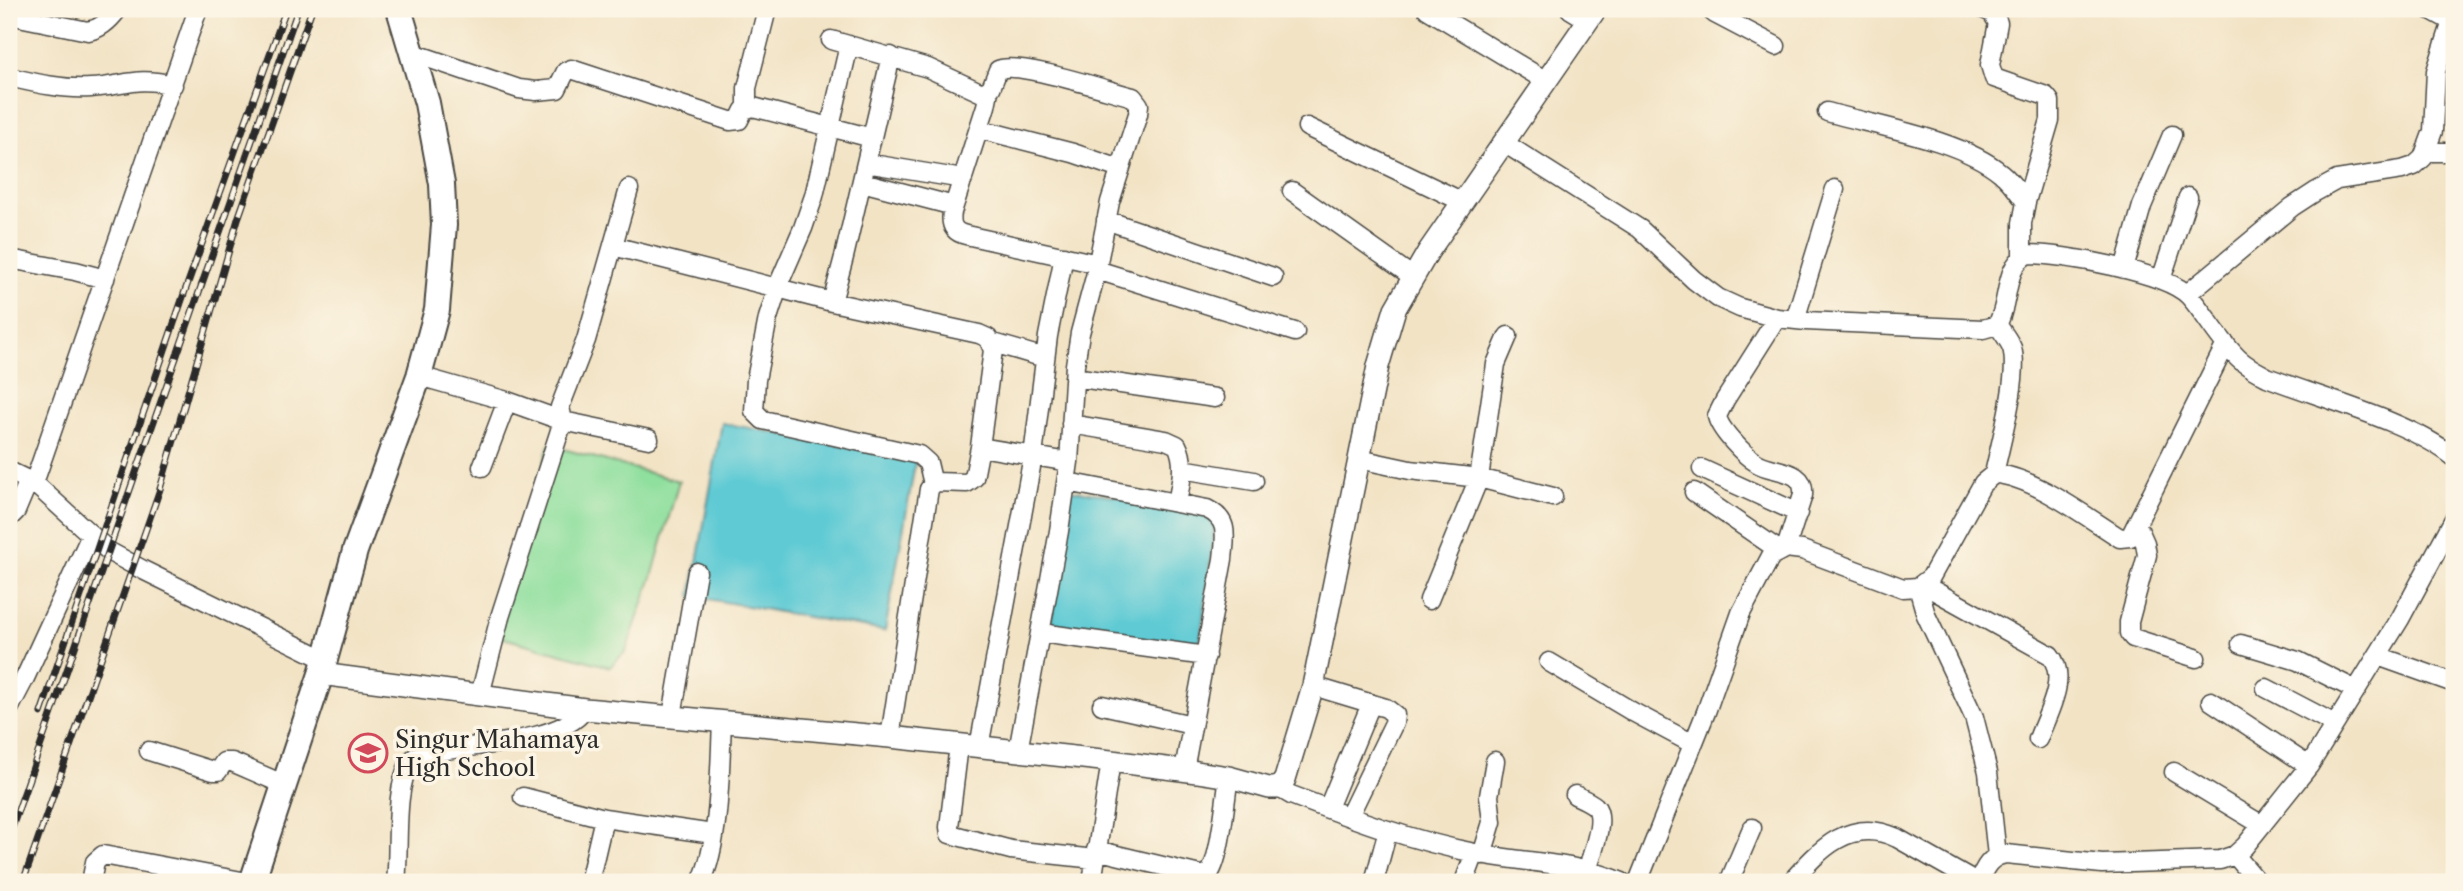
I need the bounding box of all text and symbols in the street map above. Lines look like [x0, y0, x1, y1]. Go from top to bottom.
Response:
place label: Singur Mahamaya High School [395, 725, 600, 782]
school or university icon: Singur Mahamaya High School [347, 732, 389, 774]

